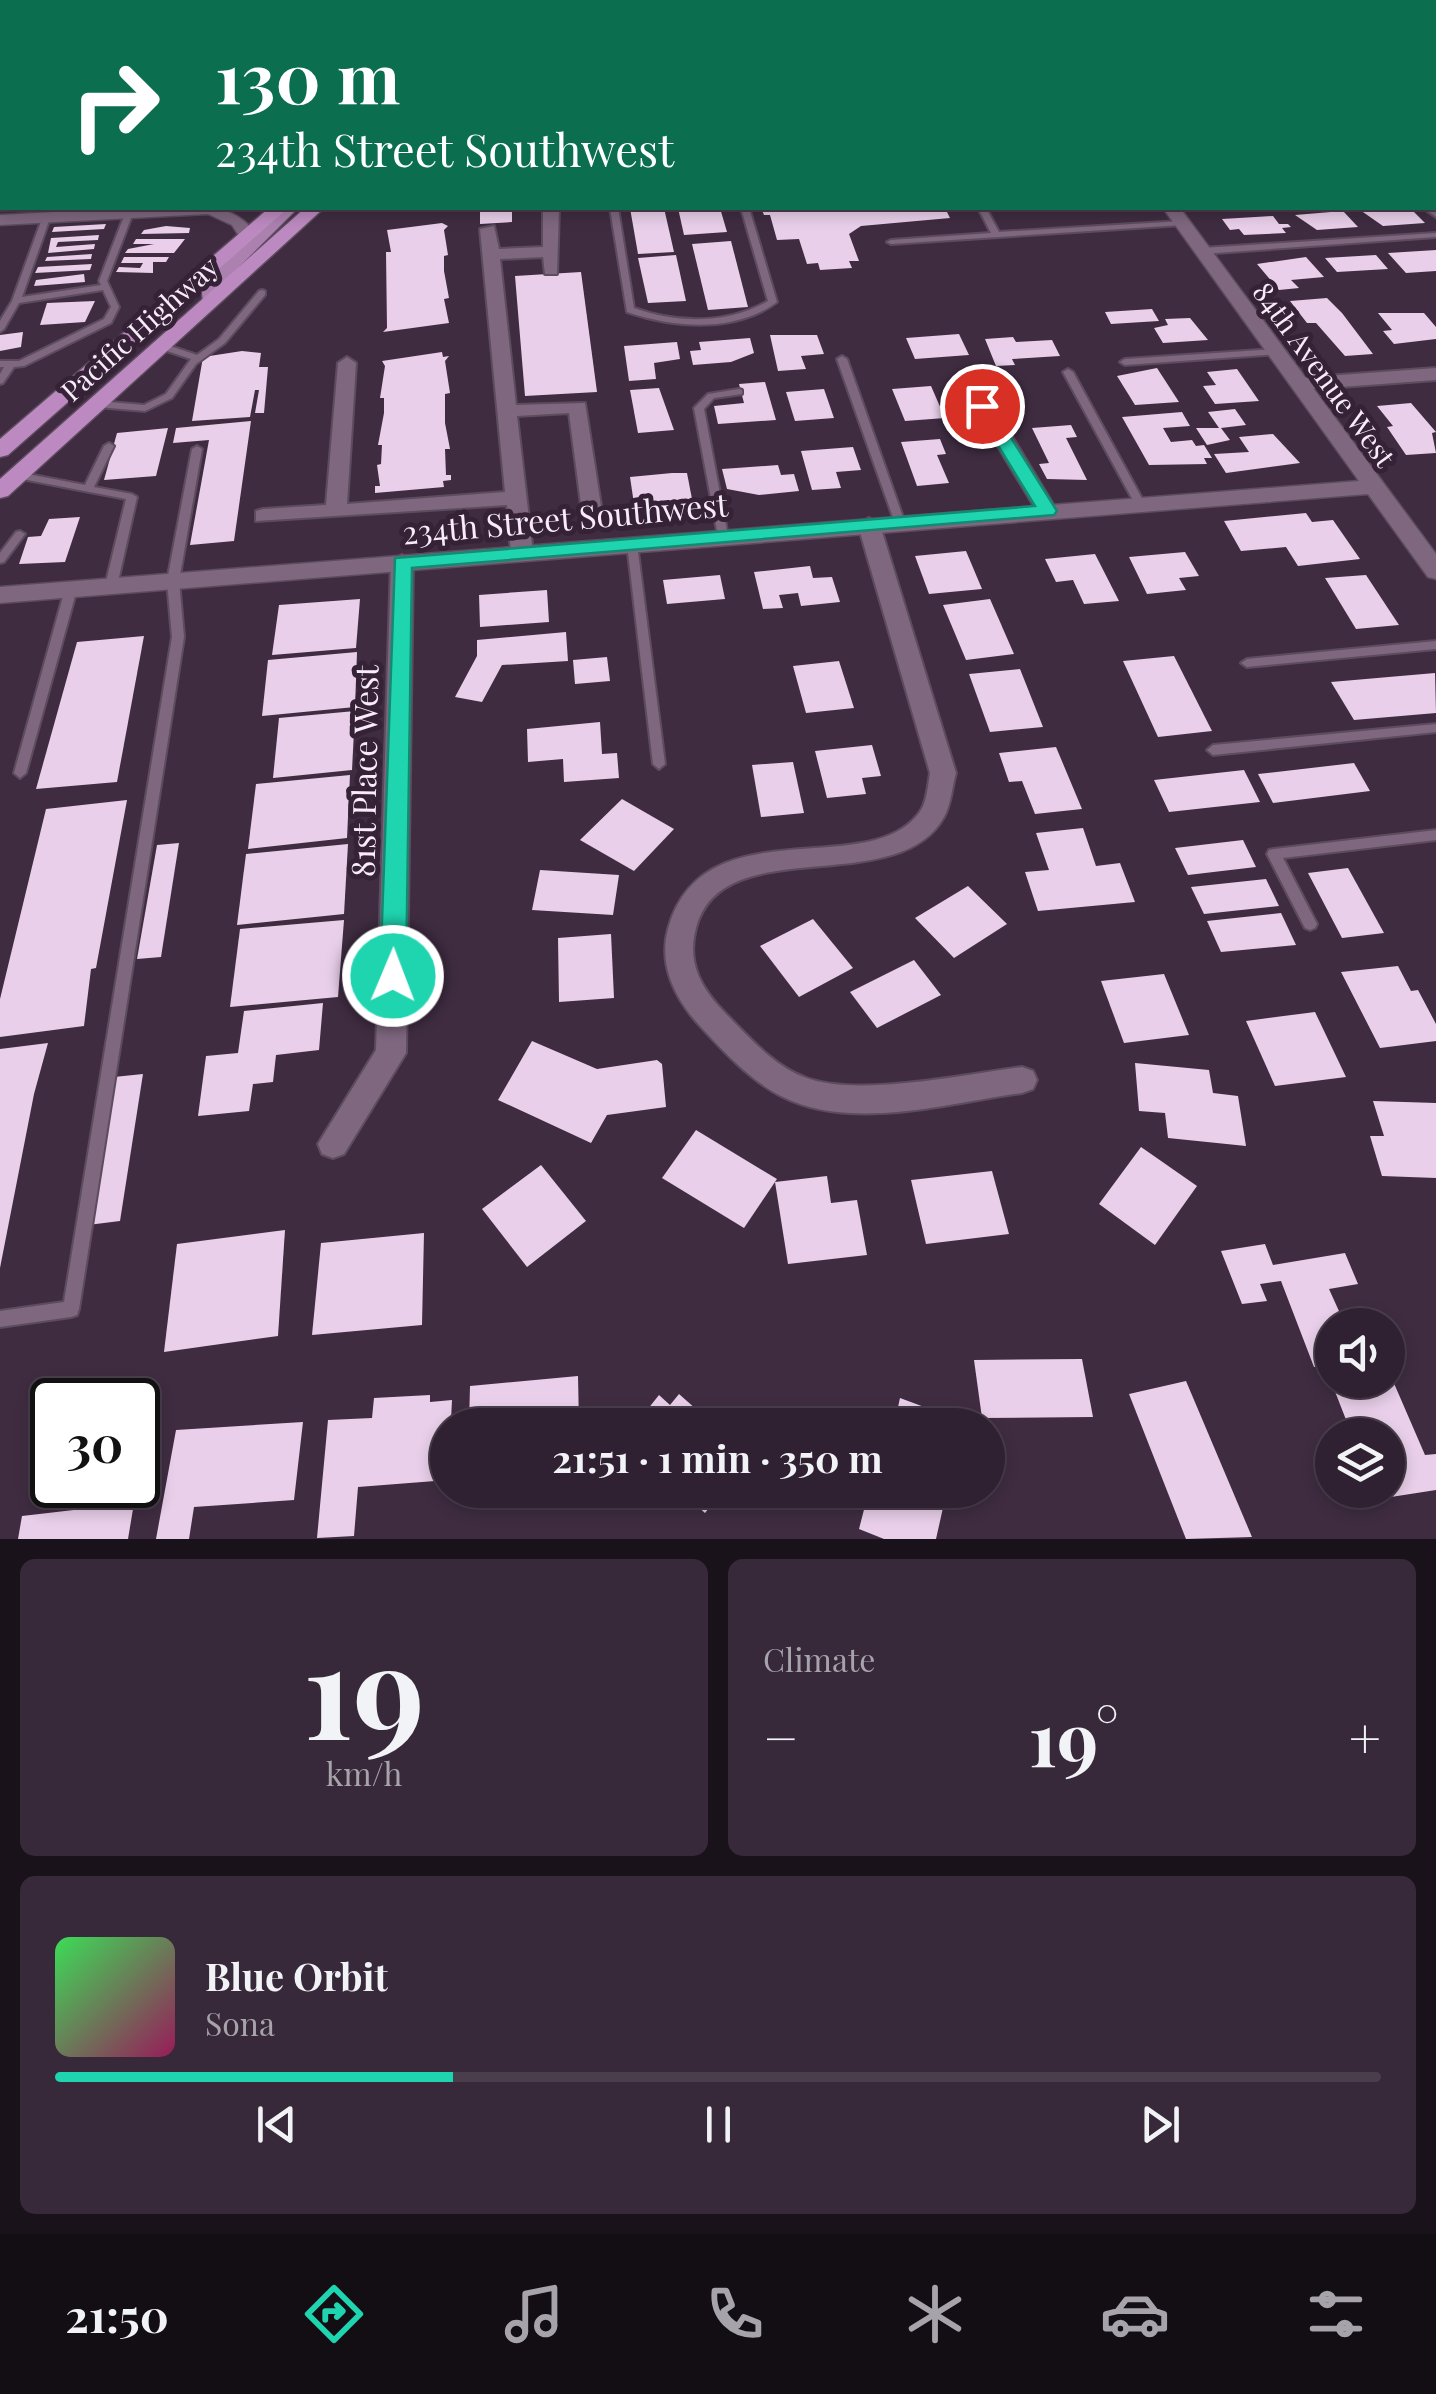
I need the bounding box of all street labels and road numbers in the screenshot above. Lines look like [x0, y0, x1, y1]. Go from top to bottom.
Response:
street label: Pacific Highway [52, 247, 226, 409]
street label: 84th Avenue West [1246, 274, 1405, 474]
street label: 234th Street Southwest [401, 481, 730, 553]
street label: 81st Place West [340, 664, 386, 878]

